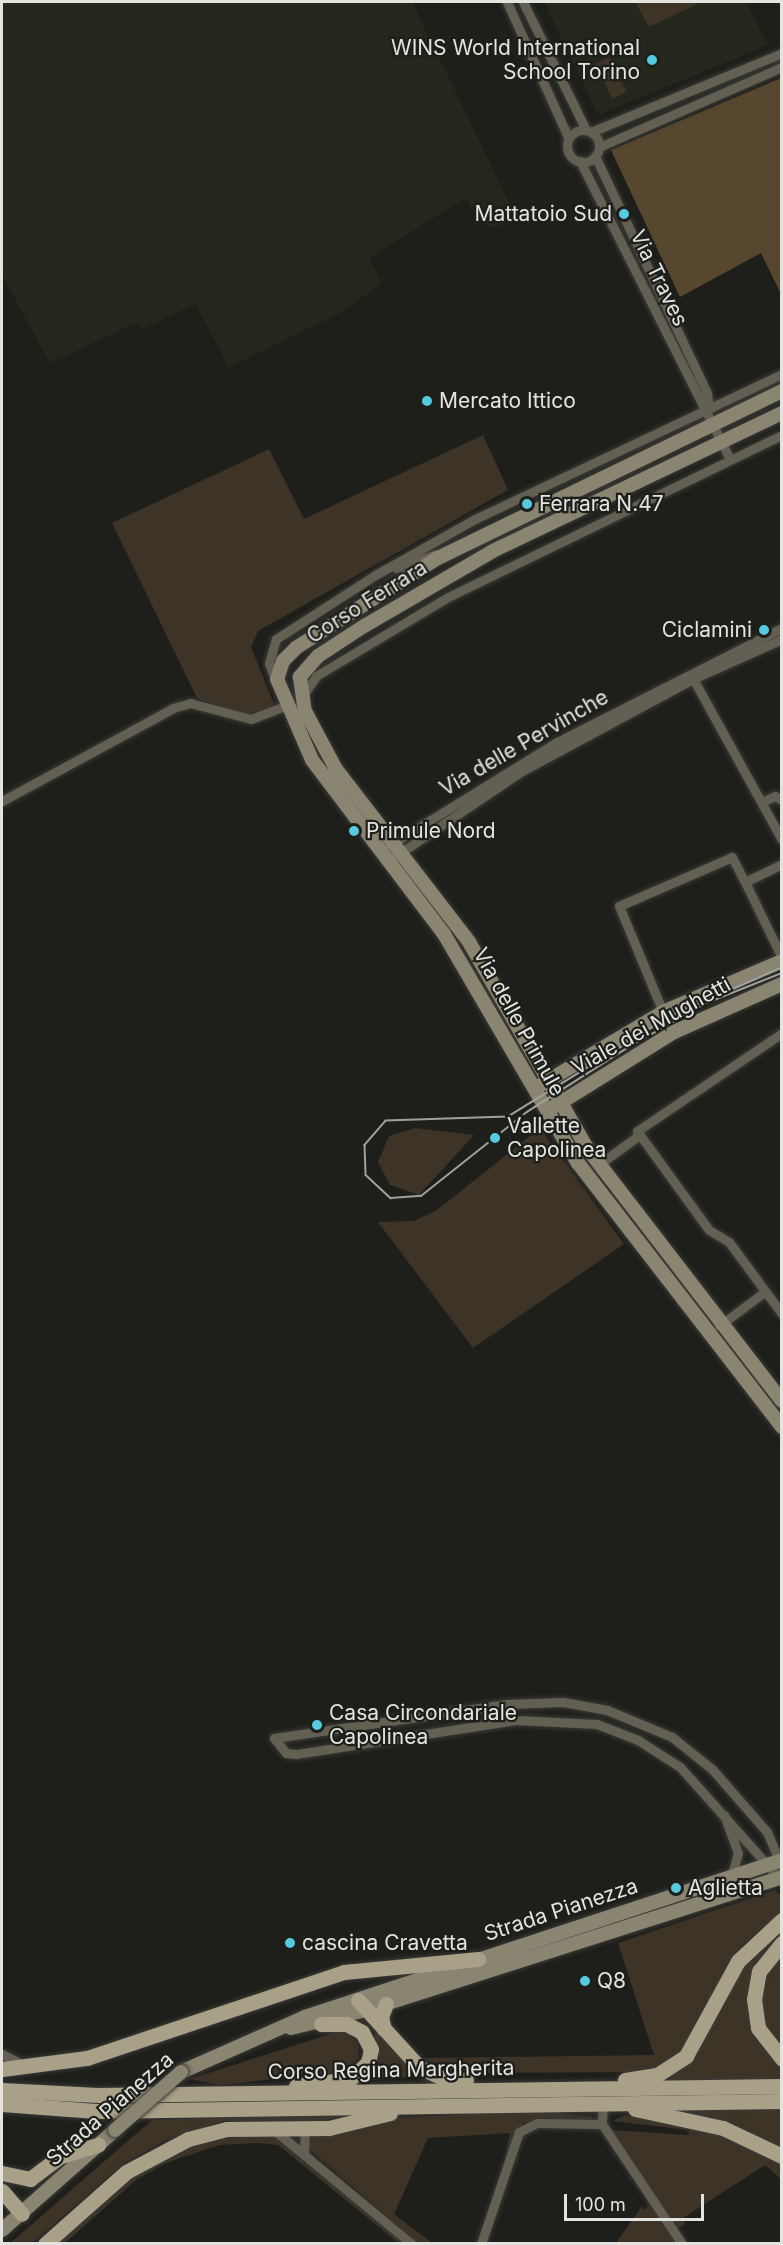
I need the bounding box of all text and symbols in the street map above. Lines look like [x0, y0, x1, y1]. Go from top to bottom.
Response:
place label: WINS World International School Torino [391, 35, 640, 85]
marker: WINS World International School Torino [645, 53, 659, 67]
place label: Mattatoio Sud [475, 201, 612, 227]
marker: Mattatoio Sud [617, 207, 631, 221]
street label: Via Traves [625, 226, 693, 330]
place label: Mercato Ittico [439, 388, 576, 414]
marker: Mercato Ittico [420, 394, 434, 408]
place label: Ferrara N.47 [539, 491, 664, 517]
marker: Ferrara N.47 [520, 497, 534, 511]
street label: Corso Ferrara [302, 555, 432, 649]
place label: Ciclamini [662, 617, 752, 643]
marker: Ciclamini [757, 623, 771, 637]
street label: Via delle Pervinche [435, 684, 613, 802]
place label: Primule Nord [366, 818, 496, 844]
marker: Primule Nord [347, 824, 361, 838]
street label: Via delle Primule [468, 943, 570, 1101]
street label: Viale dei Mughetti [567, 972, 735, 1080]
place label: Vallette Capolinea [507, 1113, 606, 1163]
marker: Vallette Capolinea [488, 1131, 502, 1145]
place label: Casa Circondariale Capolinea [329, 1700, 517, 1750]
marker: Casa Circondariale Capolinea [310, 1718, 324, 1732]
street label: Strada Pianezza [481, 1873, 641, 1947]
place label: Aglietta [688, 1875, 763, 1901]
marker: Aglietta [669, 1881, 683, 1895]
place label: cascina Cravetta [302, 1930, 468, 1956]
marker: cascina Cravetta [283, 1936, 297, 1950]
place label: Q8 [597, 1968, 626, 1994]
marker: Q8 [578, 1974, 592, 1988]
street label: Strada Pianezza [41, 2047, 179, 2171]
street label: Corso Regina Margherita [267, 2055, 515, 2085]
scale bar [567, 2182, 706, 2220]
text: 100 m [575, 2194, 626, 2215]

